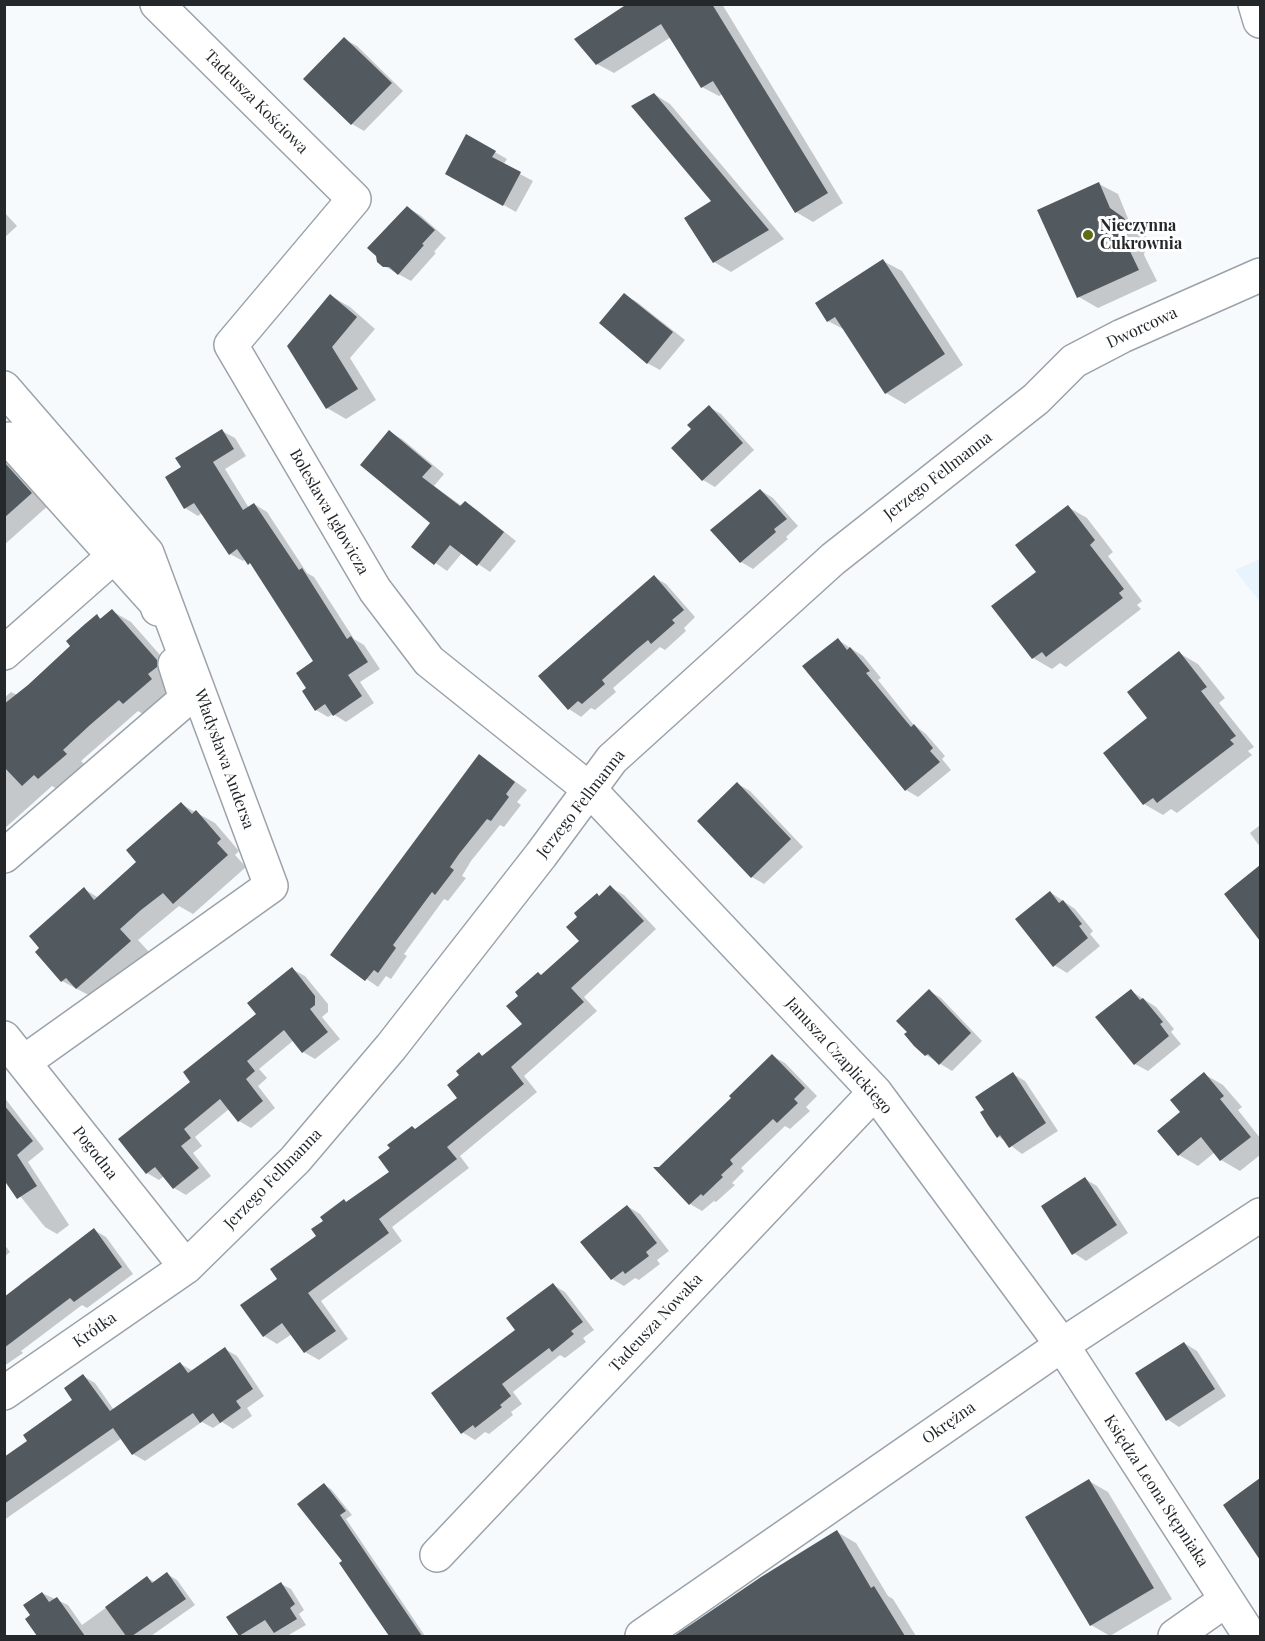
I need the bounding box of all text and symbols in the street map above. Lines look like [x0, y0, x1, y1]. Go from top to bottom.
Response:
street label: Tadeusza Kościowa [200, 46, 312, 158]
place label: Nieczynna Cukrownia [1100, 216, 1182, 254]
marker: Nieczynna Cukrownia [1081, 228, 1095, 242]
street label: Dworcowa [1104, 303, 1180, 353]
street label: Jerzego Fellmanna [880, 428, 996, 524]
street label: Bolesława Igłowicza [285, 446, 373, 578]
street label: Władysława Andersa [190, 687, 258, 831]
street label: Jerzego Fellmanna [533, 746, 629, 862]
street label: Janusza Czaplickiego [782, 994, 896, 1118]
street label: Pogodna [68, 1123, 122, 1183]
street label: Jerzego Fellmanna [220, 1125, 326, 1233]
street label: Tadeusza Nowaka [605, 1270, 707, 1376]
street label: Krótka [70, 1308, 120, 1352]
street label: Okrężna [919, 1398, 979, 1448]
street label: Księdza Leona Stępniaka [1100, 1411, 1212, 1571]

